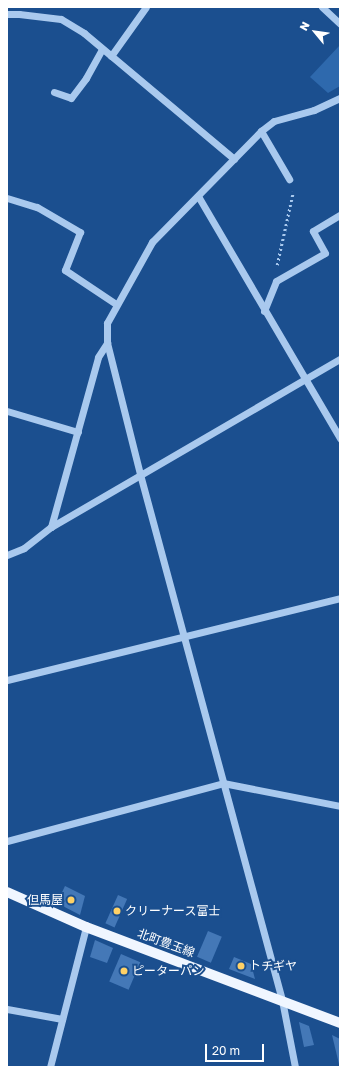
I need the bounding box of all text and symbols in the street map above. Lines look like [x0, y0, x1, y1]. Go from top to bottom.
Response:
north arrow [295, 12, 335, 52]
text: N [296, 19, 312, 33]
place label: 但馬屋 [27, 893, 63, 907]
marker: 但馬屋 [66, 895, 76, 905]
place label: クリーナース富士 [125, 904, 221, 918]
marker: クリーナース富士 [112, 906, 122, 916]
street label: 北町豊玉線 [135, 926, 197, 960]
place label: トチギヤ [249, 959, 297, 973]
marker: トチギヤ [236, 961, 246, 971]
place label: ピーターパン [132, 964, 204, 978]
marker: ピーターパン [119, 966, 129, 976]
scale bar [207, 1036, 266, 1062]
text: 20 m [212, 1043, 240, 1058]

